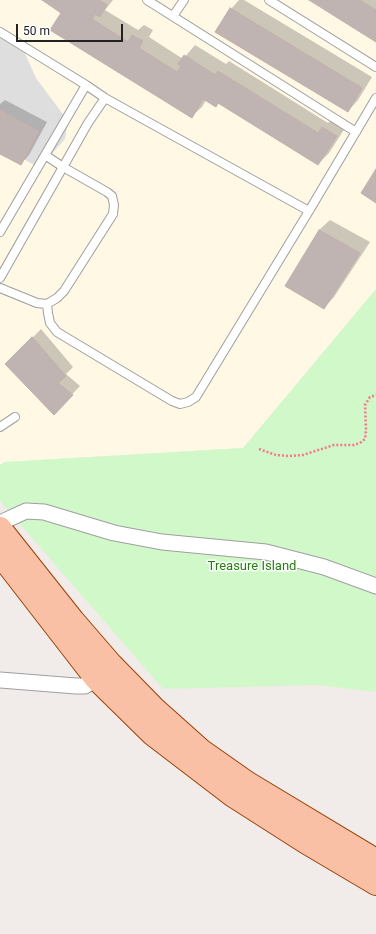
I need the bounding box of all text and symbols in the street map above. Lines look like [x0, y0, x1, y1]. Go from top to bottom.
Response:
scale bar [18, 16, 125, 42]
text: 50 m [23, 24, 50, 38]
park label: Treasure Island [208, 559, 296, 575]

